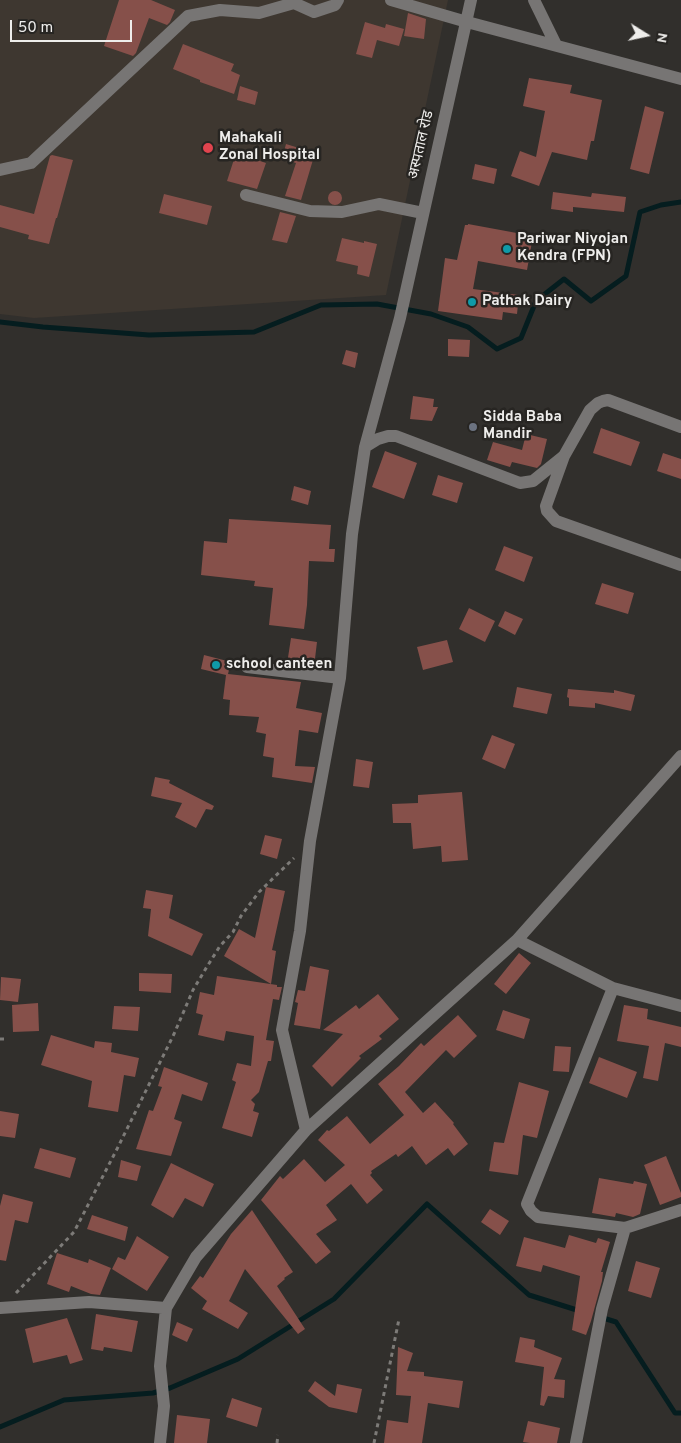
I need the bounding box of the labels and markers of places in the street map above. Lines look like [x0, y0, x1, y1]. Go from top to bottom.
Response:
place label: Mahakali Zonal Hospital [219, 130, 320, 165]
marker: Mahakali Zonal Hospital [201, 141, 215, 155]
place label: Pariwar Niyojan Kendra (FPN) [517, 231, 628, 266]
marker: Pariwar Niyojan Kendra (FPN) [501, 243, 513, 255]
place label: Pathak Dairy [482, 293, 572, 311]
marker: Pathak Dairy [466, 296, 478, 308]
place label: Sidda Baba Mandir [483, 409, 562, 444]
marker: Sidda Baba Mandir [467, 421, 479, 433]
place label: school canteen [226, 656, 332, 674]
marker: school canteen [210, 659, 222, 671]

